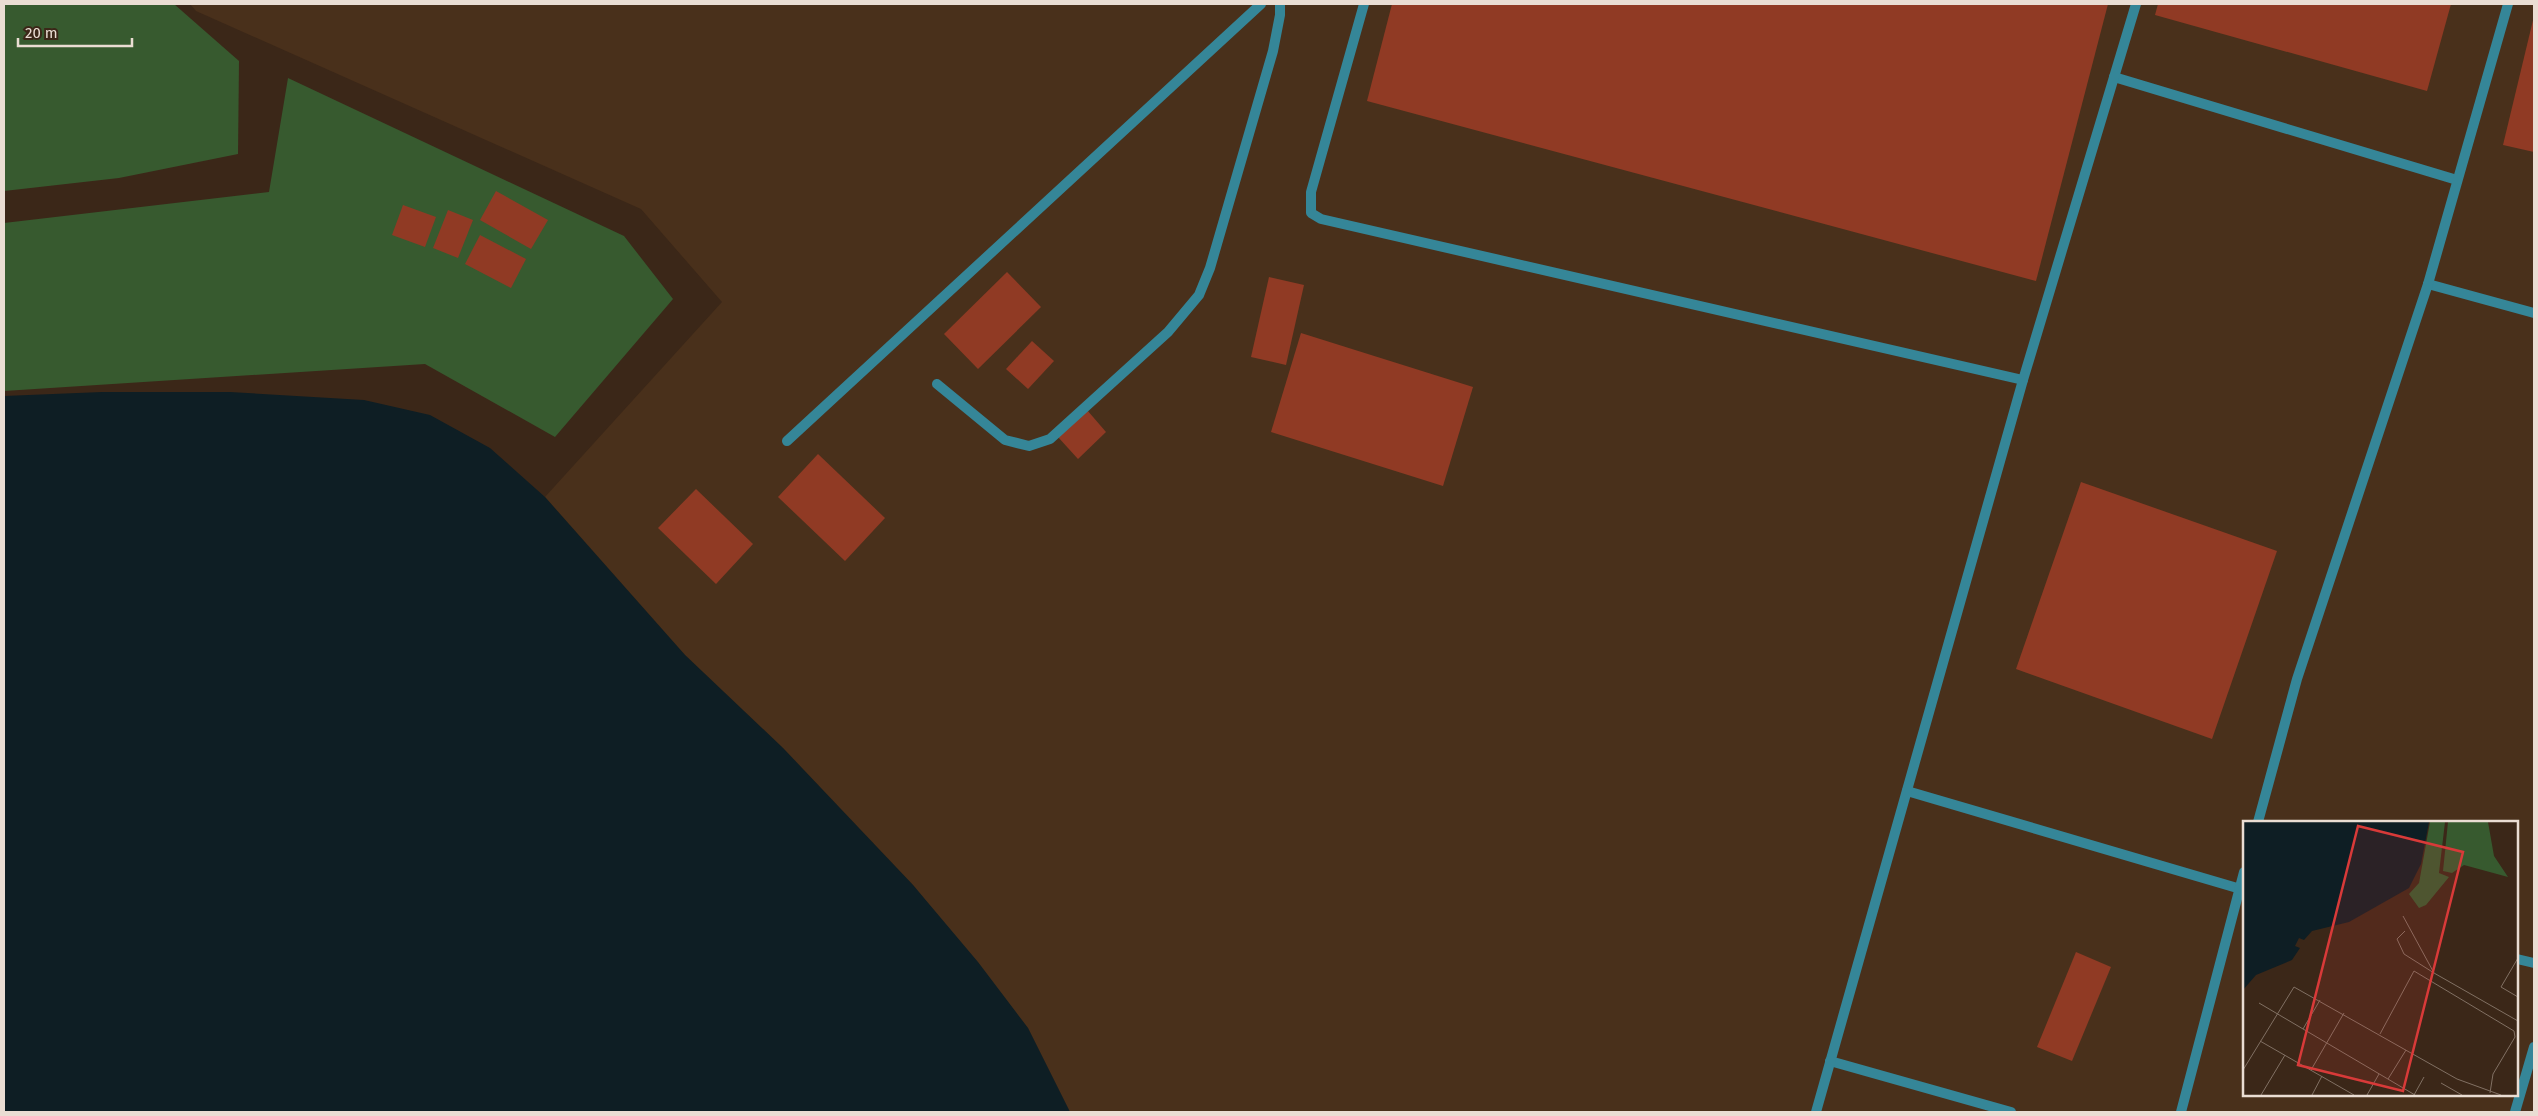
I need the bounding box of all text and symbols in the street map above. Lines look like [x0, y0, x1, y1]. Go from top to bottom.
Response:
scale bar [18, 15, 131, 47]
text: 20 m [25, 24, 58, 42]
inset map [2243, 821, 2518, 1096]

